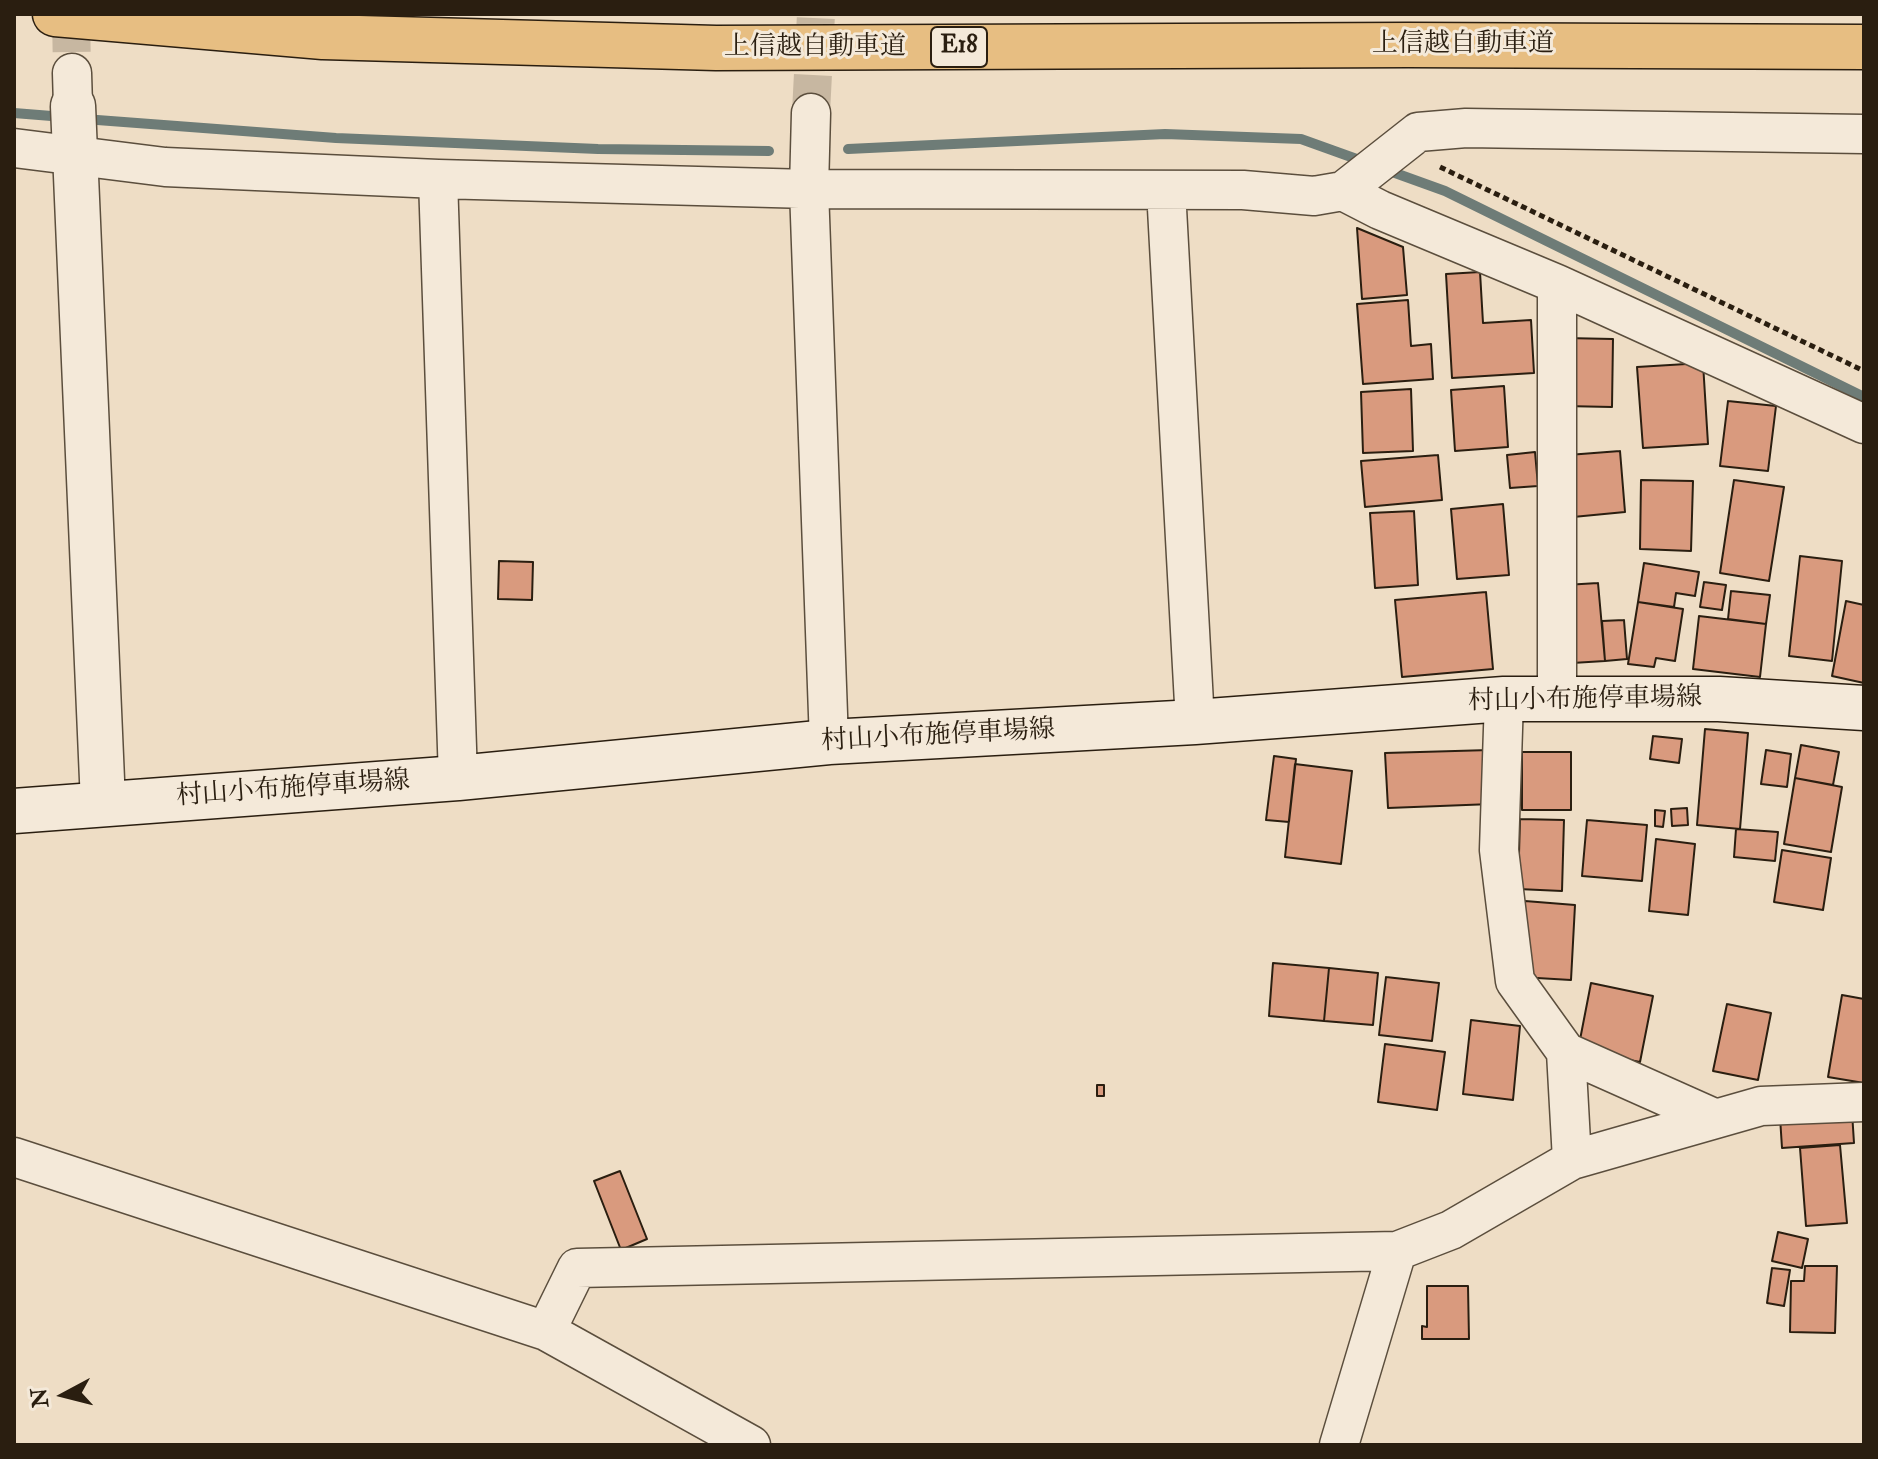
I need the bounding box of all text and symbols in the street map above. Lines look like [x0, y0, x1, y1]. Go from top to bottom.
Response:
road number: E18 [931, 27, 987, 67]
street label: 上信越自動車道 [1372, 29, 1554, 61]
street label: 上信越自動車道 [724, 32, 906, 64]
street label: 村山小布施停車場線 [1468, 683, 1702, 719]
street label: 村山小布施停車場線 [820, 715, 1056, 759]
street label: 村山小布施停車場線 [175, 766, 411, 814]
north arrow [24, 1355, 104, 1435]
text: N [25, 1386, 55, 1409]

